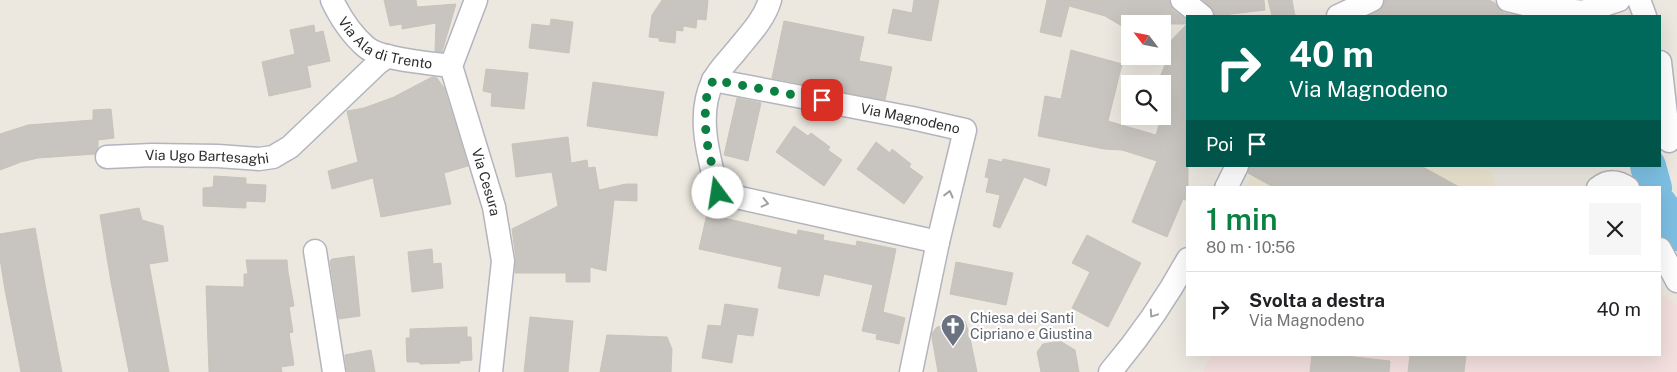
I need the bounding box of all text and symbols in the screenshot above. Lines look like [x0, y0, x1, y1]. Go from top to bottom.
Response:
street label: Via Ala di Trento [335, 14, 433, 72]
north arrow [1121, 15, 1171, 65]
map controls [1121, 15, 1171, 125]
text: 40 m [1289, 34, 1374, 75]
icon: right [1206, 35, 1271, 100]
button: search [1121, 75, 1171, 125]
text: Via Magnodeno [1289, 76, 1448, 102]
pin [801, 79, 843, 121]
icon: arrive [808, 86, 836, 114]
street label: Via Magnodeno [859, 100, 962, 137]
icon: arrive [1243, 130, 1271, 158]
text: Poi [1206, 133, 1233, 155]
street label: Via Cesura [469, 146, 503, 217]
street label: Via Ugo Bartesaghi [145, 147, 270, 167]
position arrow [691, 166, 743, 218]
one-way arrow [943, 190, 954, 199]
one-way arrow [761, 198, 770, 208]
text: 1 min [1206, 201, 1277, 237]
button: close [1589, 203, 1641, 255]
text: 80 m · 10:56 [1206, 238, 1295, 257]
text: Svolta a destra [1249, 289, 1385, 311]
icon: right [1206, 295, 1234, 323]
text: 40 m [1596, 298, 1641, 320]
one-way arrow [1150, 308, 1159, 318]
place label: Chiesa dei Santi Cipriano e Giustina [970, 310, 1092, 342]
text: Via Magnodeno [1249, 311, 1365, 330]
church icon: Chiesa dei Santi Cipriano e Giustina [940, 313, 966, 347]

